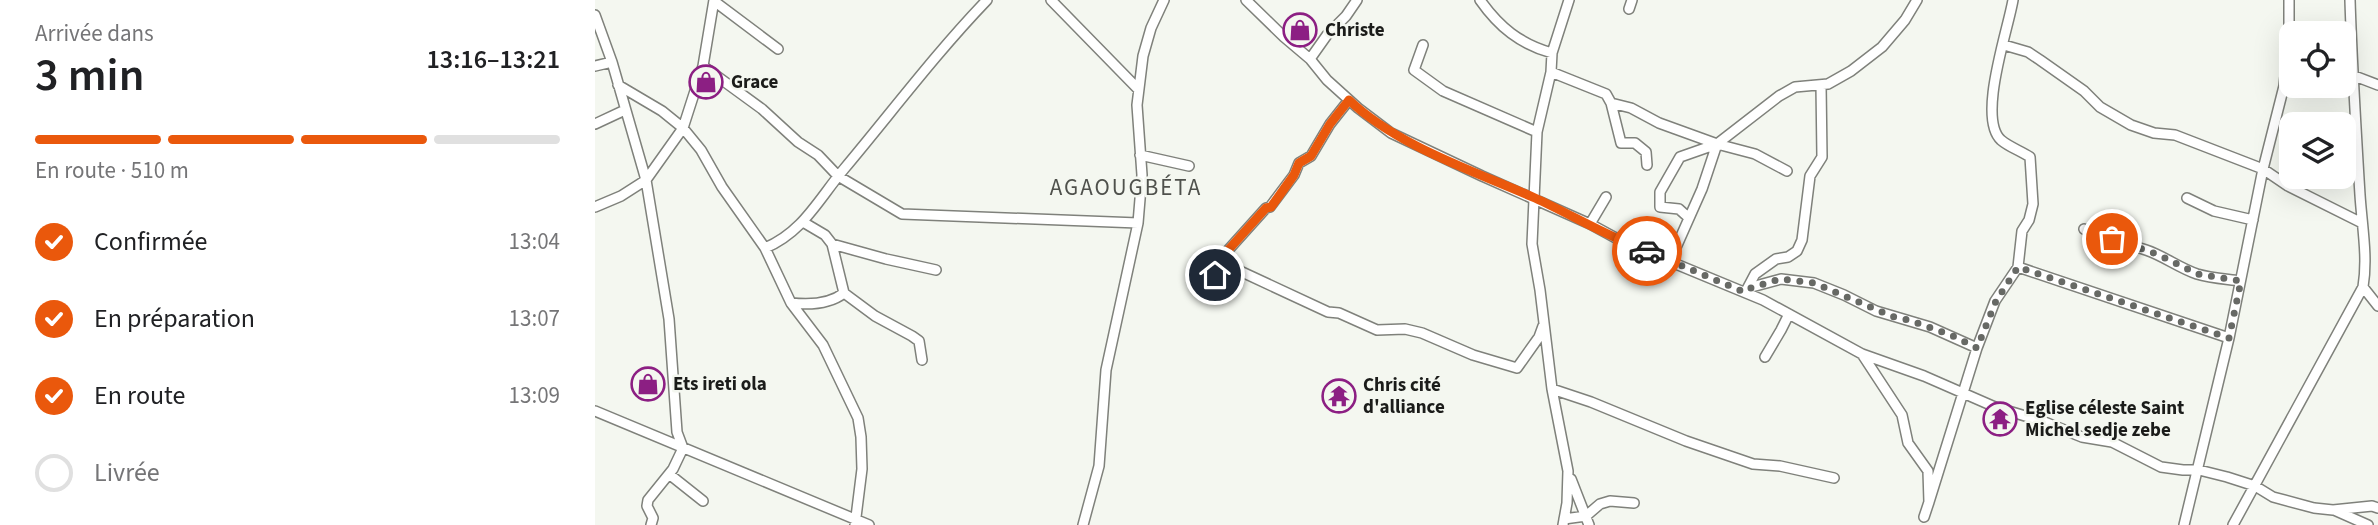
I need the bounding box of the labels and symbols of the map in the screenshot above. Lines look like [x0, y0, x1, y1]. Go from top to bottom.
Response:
shop icon: Christe [1281, 11, 1319, 49]
place label: Christe [1325, 17, 1385, 44]
shop icon: Grace [687, 63, 725, 101]
place label: Grace [731, 69, 779, 96]
district label: AGAOUGBÉTA [1050, 171, 1202, 204]
pin [2082, 209, 2142, 269]
courier [1612, 216, 1682, 286]
pin [1185, 245, 1245, 305]
shop icon: Ets ireti ola [629, 365, 667, 403]
place label: Ets ireti ola [673, 371, 767, 398]
place label: Chris cité d'alliance [1363, 372, 1445, 421]
temple icon: Chris cité d'alliance [1320, 377, 1358, 415]
place label: Eglise céleste Saint Michel sedje zebe [2025, 395, 2184, 444]
temple icon: Eglise céleste Saint Michel sedje zebe [1981, 400, 2019, 438]

